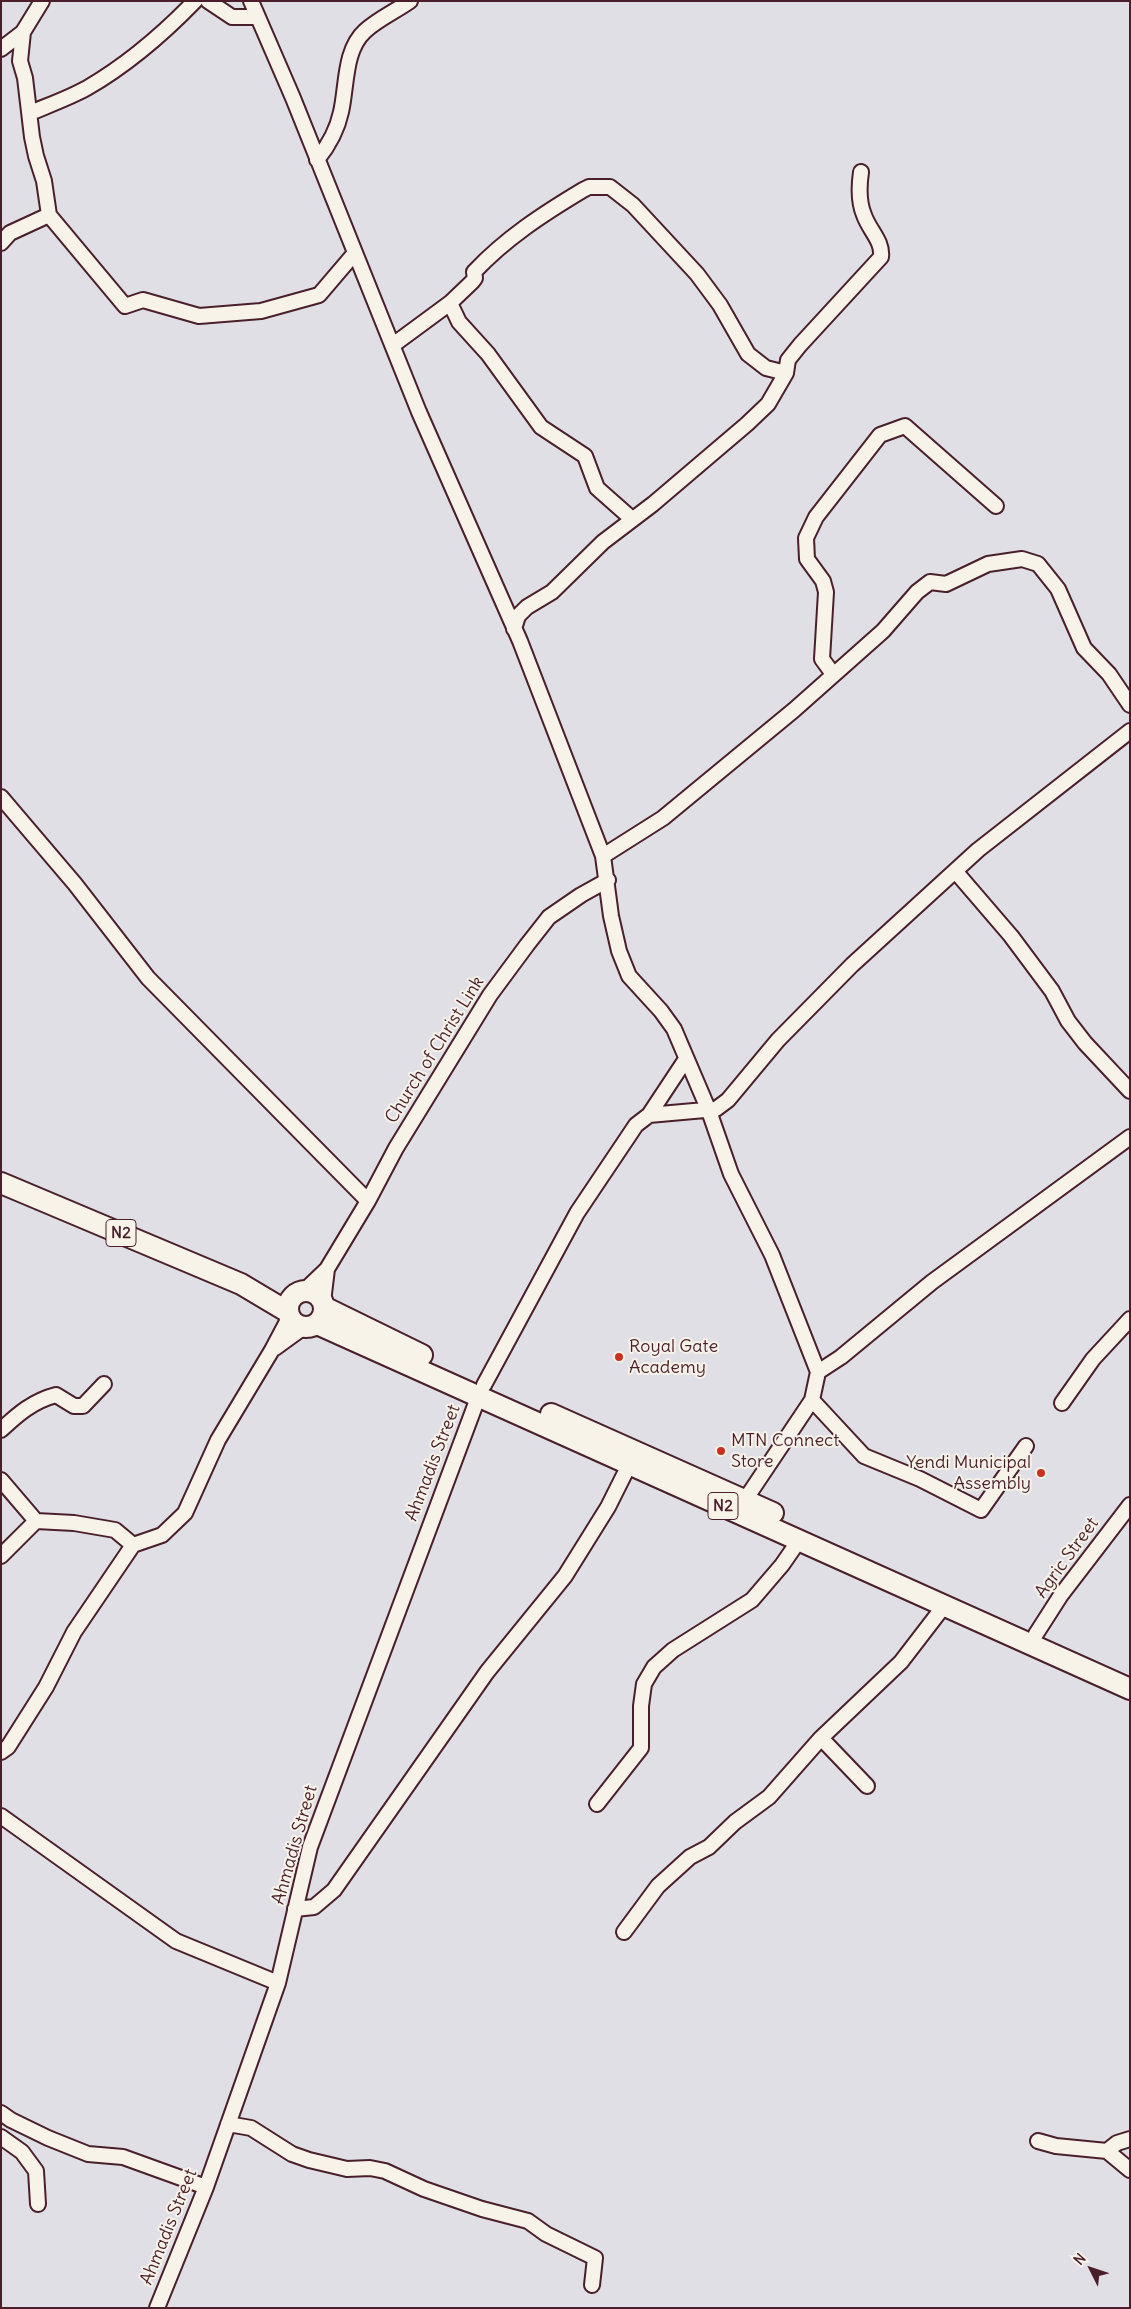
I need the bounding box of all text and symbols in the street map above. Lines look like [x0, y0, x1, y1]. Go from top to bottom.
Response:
street label: Church of Christ Link [381, 972, 489, 1128]
road number: N2 [106, 1220, 136, 1246]
place label: Royal Gate Academy [629, 1336, 718, 1378]
marker: Royal Gate Academy [613, 1351, 625, 1363]
street label: Ahmadis Street [401, 1402, 465, 1524]
place label: MTN Connect Store [731, 1430, 839, 1472]
marker: MTN Connect Store [715, 1445, 727, 1457]
place label: Yendi Municipal Assembly [906, 1452, 1031, 1495]
marker: Yendi Municipal Assembly [1035, 1467, 1047, 1479]
road number: N2 [708, 1492, 738, 1520]
street label: Agric Street [1031, 1513, 1103, 1603]
street label: Ahmadis Street [268, 1783, 322, 1907]
street label: Ahmadis Street [136, 2166, 202, 2288]
north arrow [1066, 2244, 1116, 2294]
text: N [1070, 2250, 1090, 2269]

